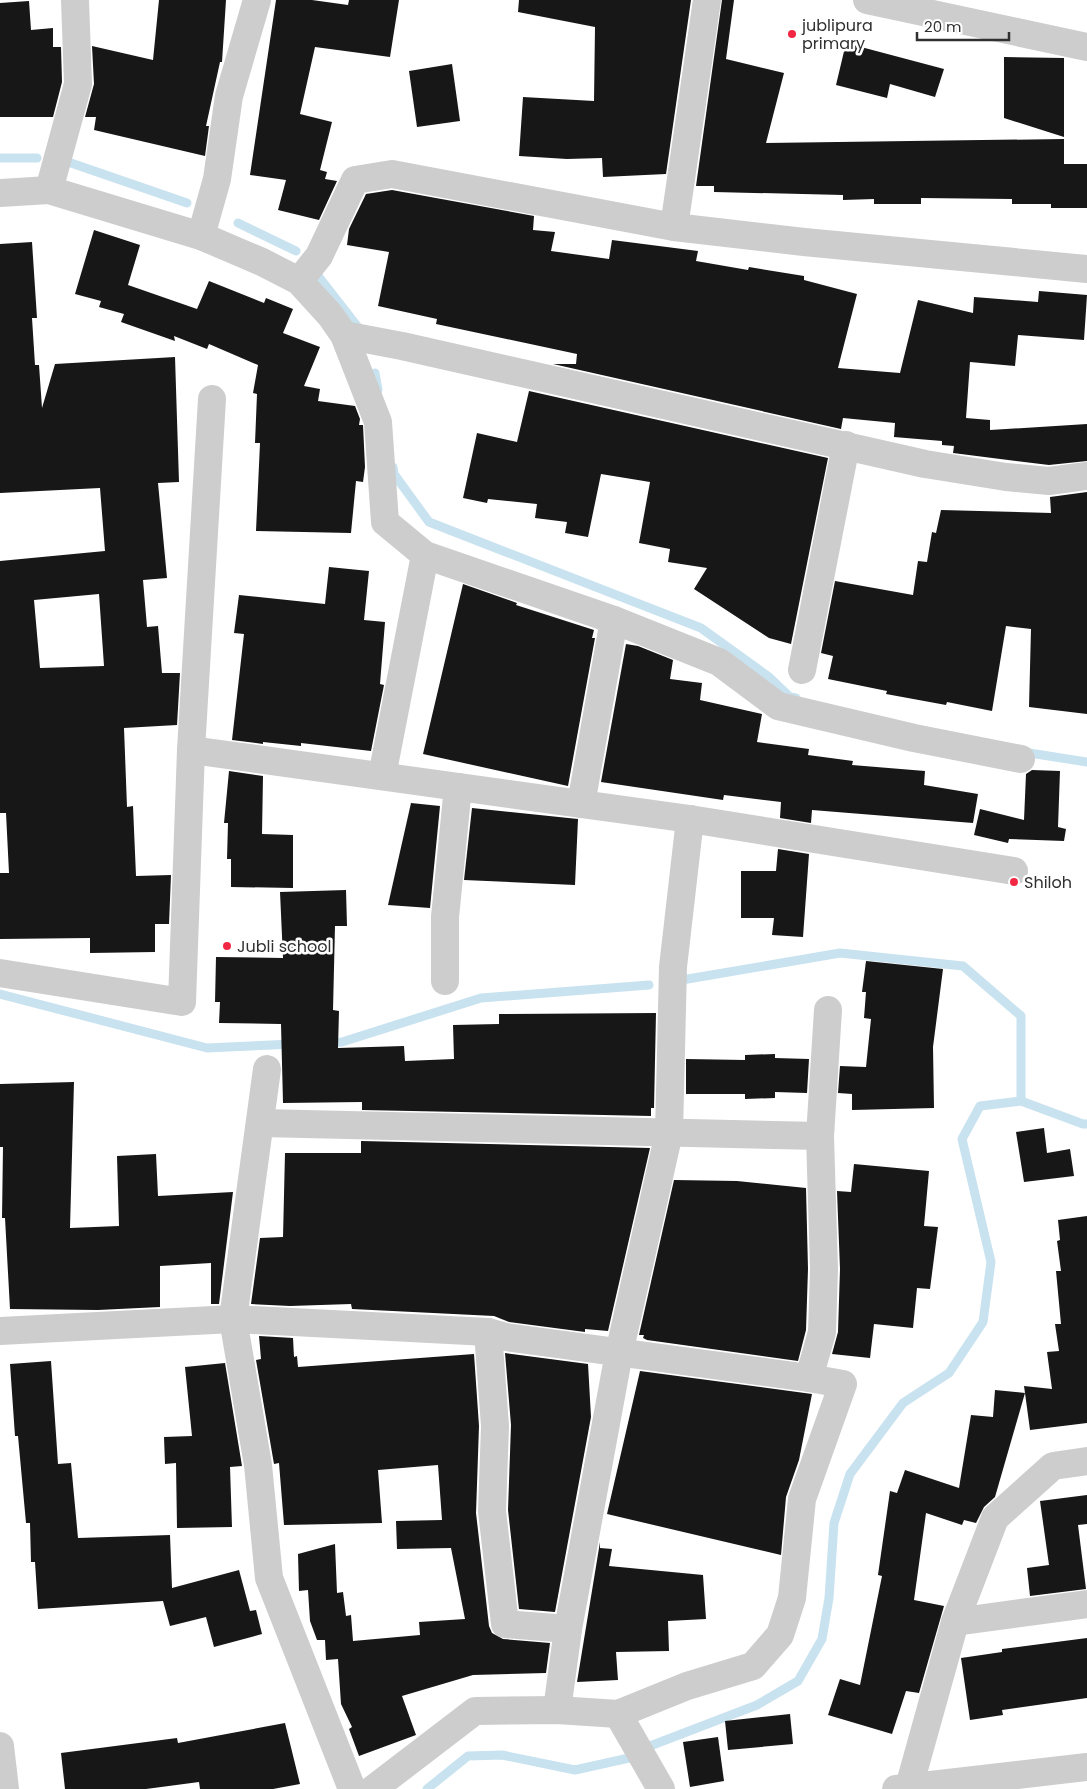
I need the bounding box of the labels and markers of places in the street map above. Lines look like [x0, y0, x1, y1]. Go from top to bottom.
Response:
place label: jublipura primary [801, 14, 873, 55]
marker: jublipura primary [786, 28, 798, 40]
place label: Shiloh [1024, 871, 1072, 894]
marker: Shiloh [1008, 876, 1020, 888]
place label: Jubli school [237, 935, 331, 958]
marker: Jubli school [221, 940, 233, 952]

